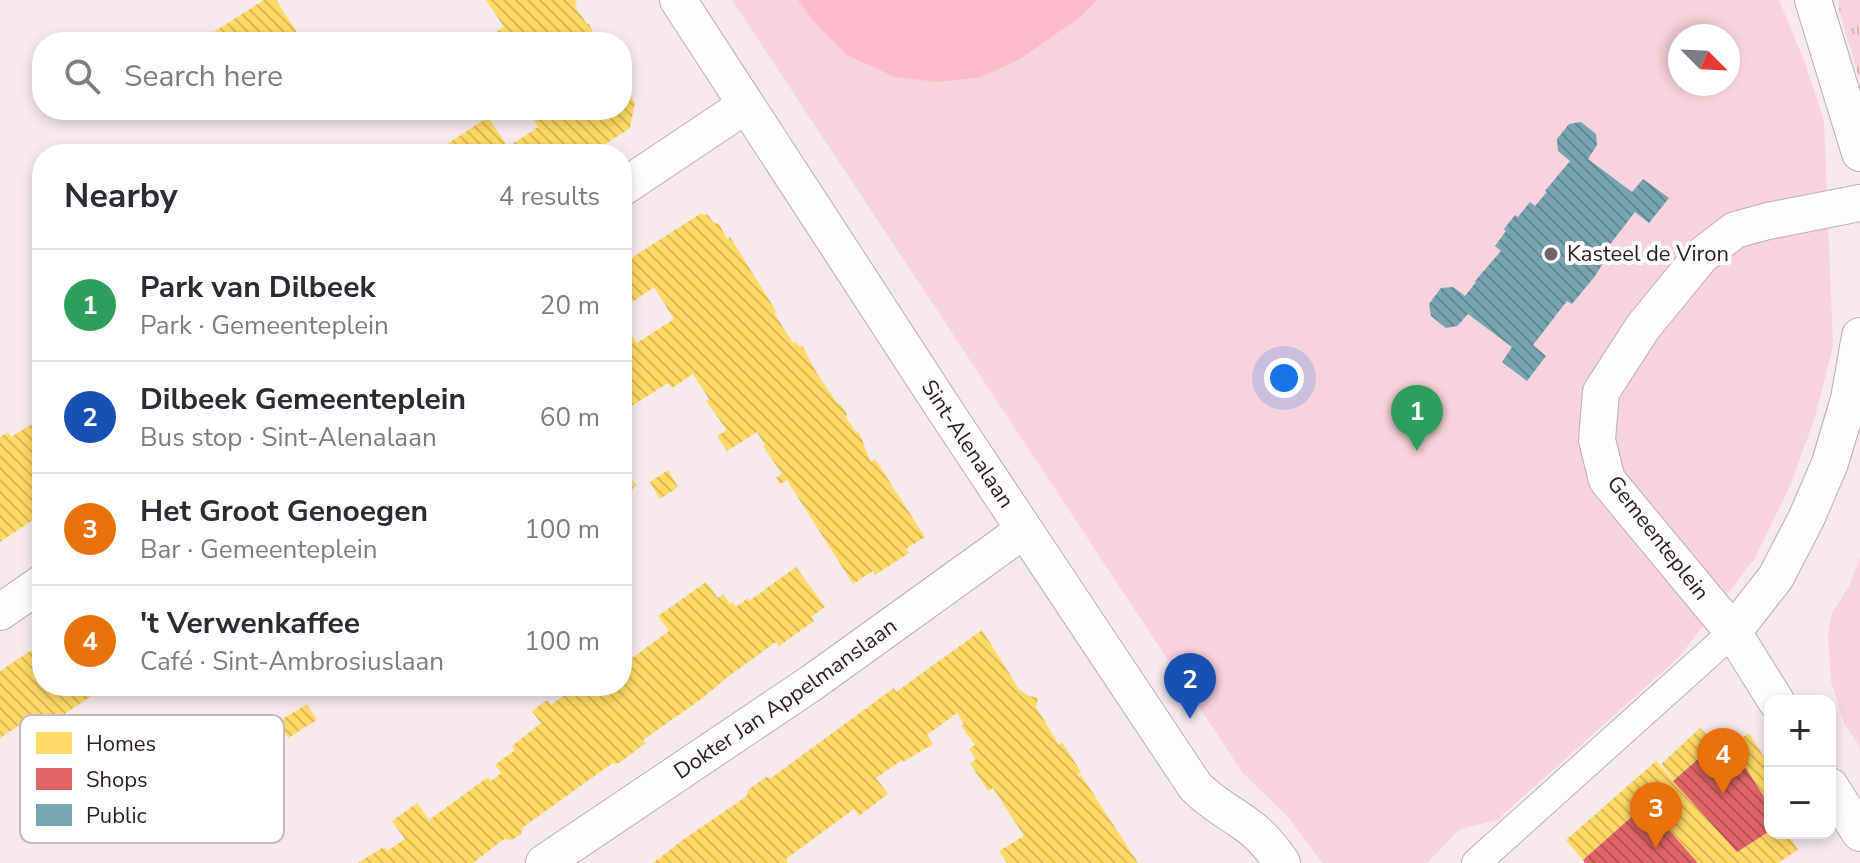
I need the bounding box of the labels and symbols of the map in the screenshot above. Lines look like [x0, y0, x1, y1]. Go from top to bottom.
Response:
north arrow [1668, 24, 1740, 96]
place label: Kasteel de Viron [1567, 239, 1729, 269]
marker: Kasteel de Viron [1542, 245, 1560, 263]
your location [1264, 358, 1304, 398]
street label: Sint-Alenalaan [914, 374, 1021, 514]
pin: 1 [1391, 385, 1443, 451]
street label: Gemeenteplein [1600, 470, 1716, 606]
street label: Dokter Jan Appelmanslaan [668, 611, 903, 786]
pin: 2 [1164, 653, 1216, 719]
legend [20, 715, 284, 843]
pin: 4 [1697, 728, 1749, 794]
text: Homes [86, 729, 156, 759]
text: Shops [86, 765, 148, 795]
pin: 3 [1630, 782, 1682, 848]
text: Public [86, 801, 147, 831]

